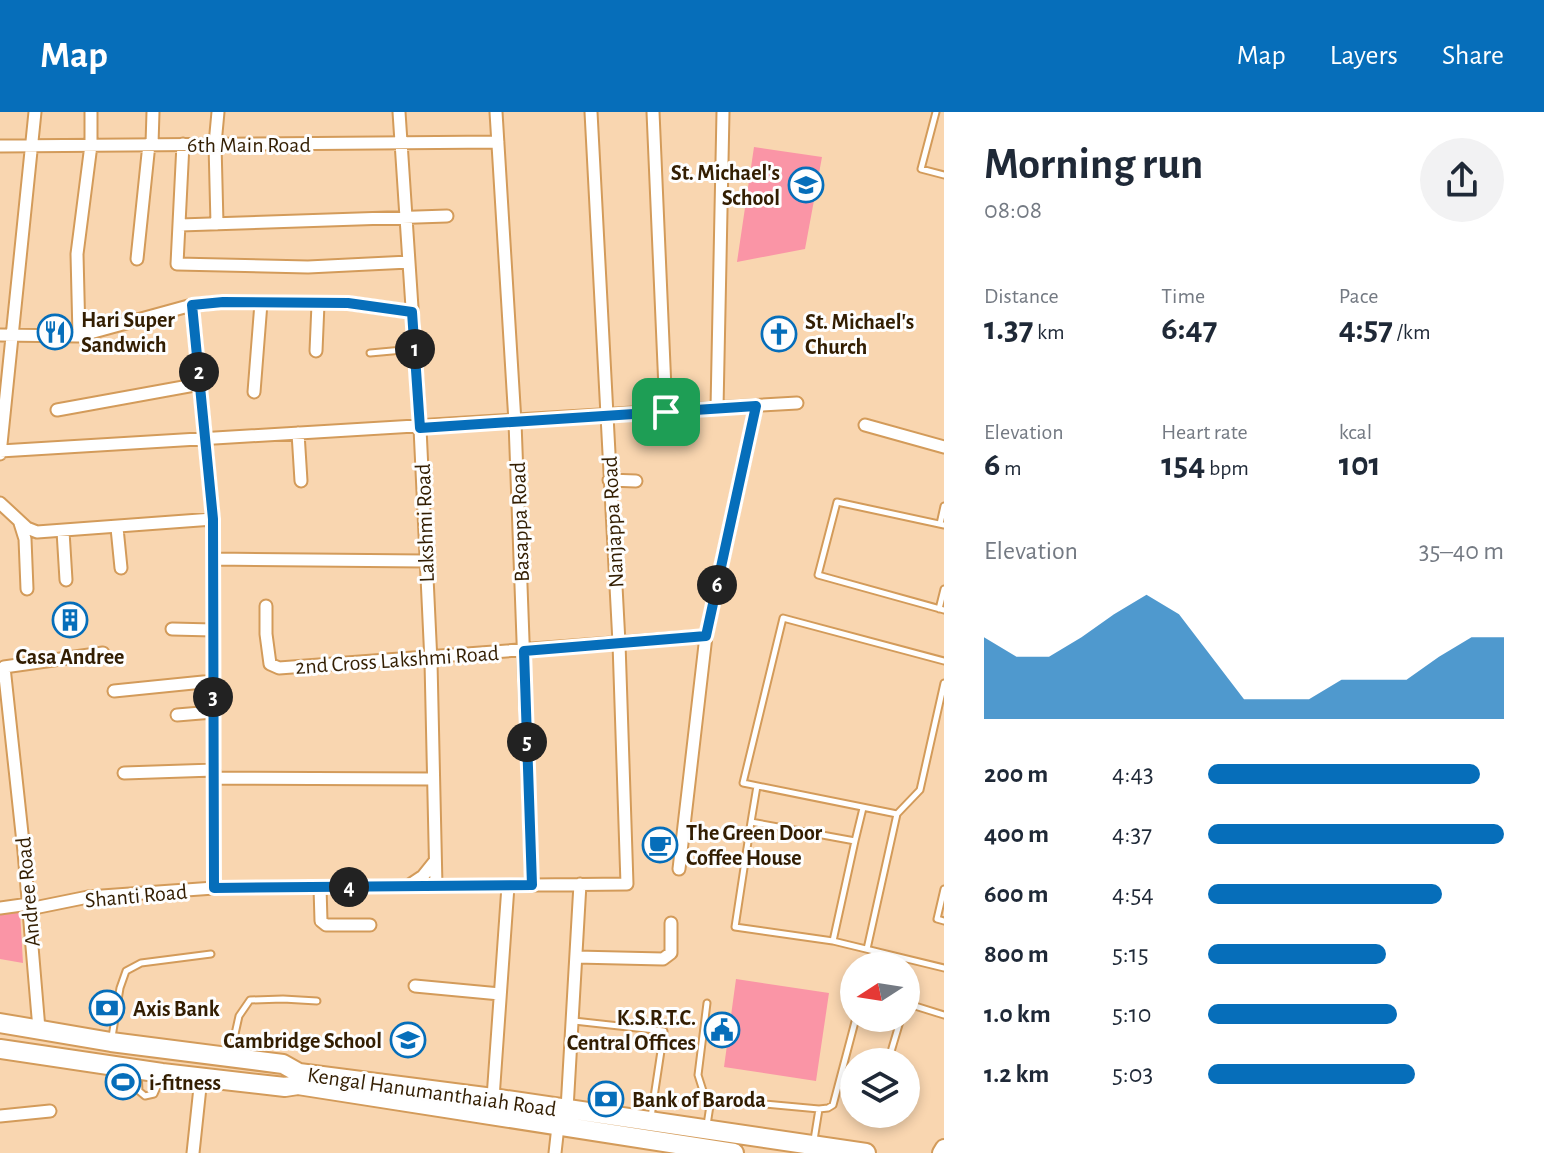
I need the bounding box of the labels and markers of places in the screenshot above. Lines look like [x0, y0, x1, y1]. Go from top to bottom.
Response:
place label: St. Michael's School [671, 162, 780, 209]
school or university icon: St. Michael's School [787, 166, 825, 204]
place label: Hari Super Sandwich [81, 309, 175, 356]
place label: St. Michael's Church [805, 311, 914, 358]
restaurant icon: Hari Super Sandwich [36, 313, 74, 351]
church icon: St. Michael's Church [760, 315, 798, 353]
pin: 1 [395, 329, 435, 369]
pin: 2 [179, 352, 219, 392]
pin [632, 378, 700, 446]
pin: 6 [697, 565, 737, 605]
building icon: Casa Andree [51, 601, 89, 639]
place label: Casa Andree [15, 646, 125, 668]
pin: 3 [193, 677, 233, 717]
pin: 5 [507, 722, 547, 762]
place label: The Green Door Coffee House [686, 822, 823, 869]
cafe icon: The Green Door Coffee House [641, 826, 679, 864]
pin: 4 [329, 867, 369, 907]
bank icon: Axis Bank [88, 989, 126, 1027]
place label: Axis Bank [133, 998, 220, 1020]
place label: K.S.R.T.C. Central Offices [567, 1007, 696, 1054]
public building icon: K.S.R.T.C. Central Offices [703, 1011, 741, 1049]
school or university icon: Cambridge School [389, 1021, 427, 1059]
place label: Cambridge School [223, 1030, 382, 1052]
sports icon: i-fitness [104, 1063, 142, 1101]
place label: i-fitness [149, 1072, 221, 1094]
bank icon: Bank of Baroda [587, 1080, 625, 1118]
place label: Bank of Baroda [632, 1089, 766, 1111]

